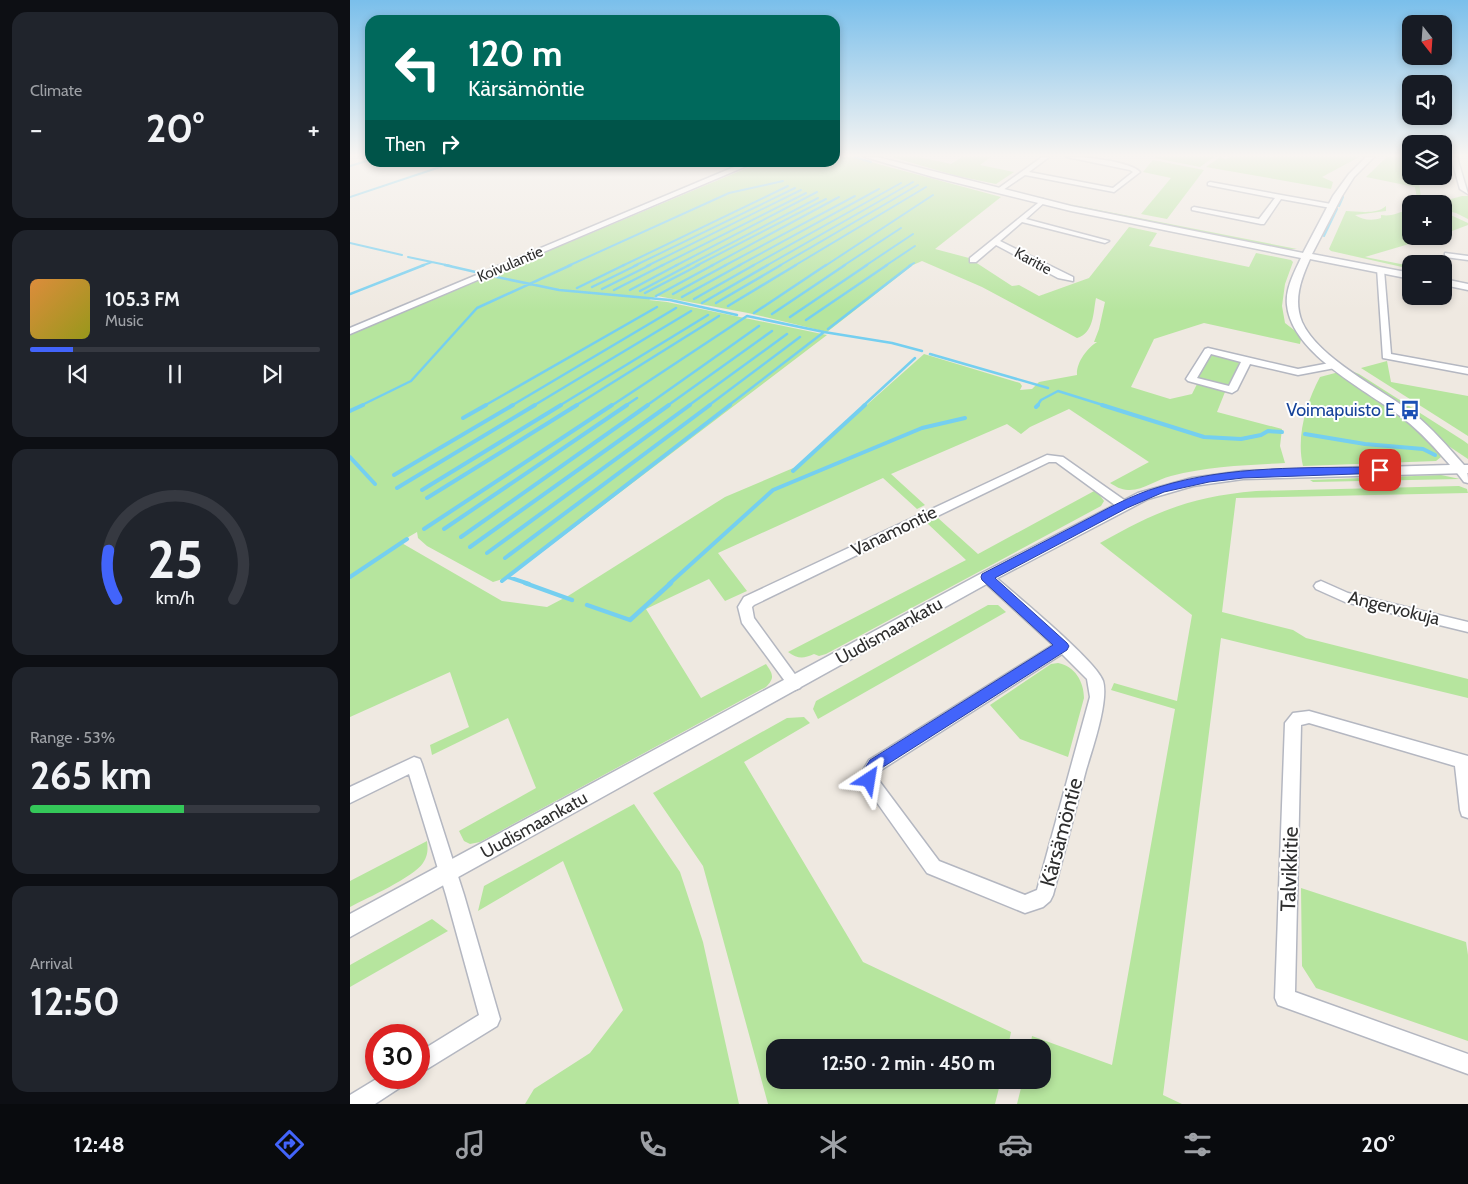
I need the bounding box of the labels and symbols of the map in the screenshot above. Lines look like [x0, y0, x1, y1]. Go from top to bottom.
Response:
north arrow [1402, 15, 1452, 65]
street label: Koivulantie [474, 242, 546, 286]
street label: Karitie [1011, 244, 1055, 279]
place label: Voimapuisto E [1286, 399, 1395, 421]
bus stop icon: Voimapuisto E [1399, 399, 1421, 421]
pin [1359, 449, 1401, 491]
street label: Vanamontie [848, 501, 940, 561]
street label: Angervokuja [1346, 586, 1442, 630]
street label: Uudismaankatu [832, 593, 946, 669]
position arrow [842, 753, 894, 805]
street label: Kärsämöntie [1035, 775, 1088, 889]
street label: Uudismaankatu [477, 787, 591, 863]
street label: Talvikkitie [1275, 826, 1303, 912]
speed limit sign: 30 [365, 1024, 430, 1089]

